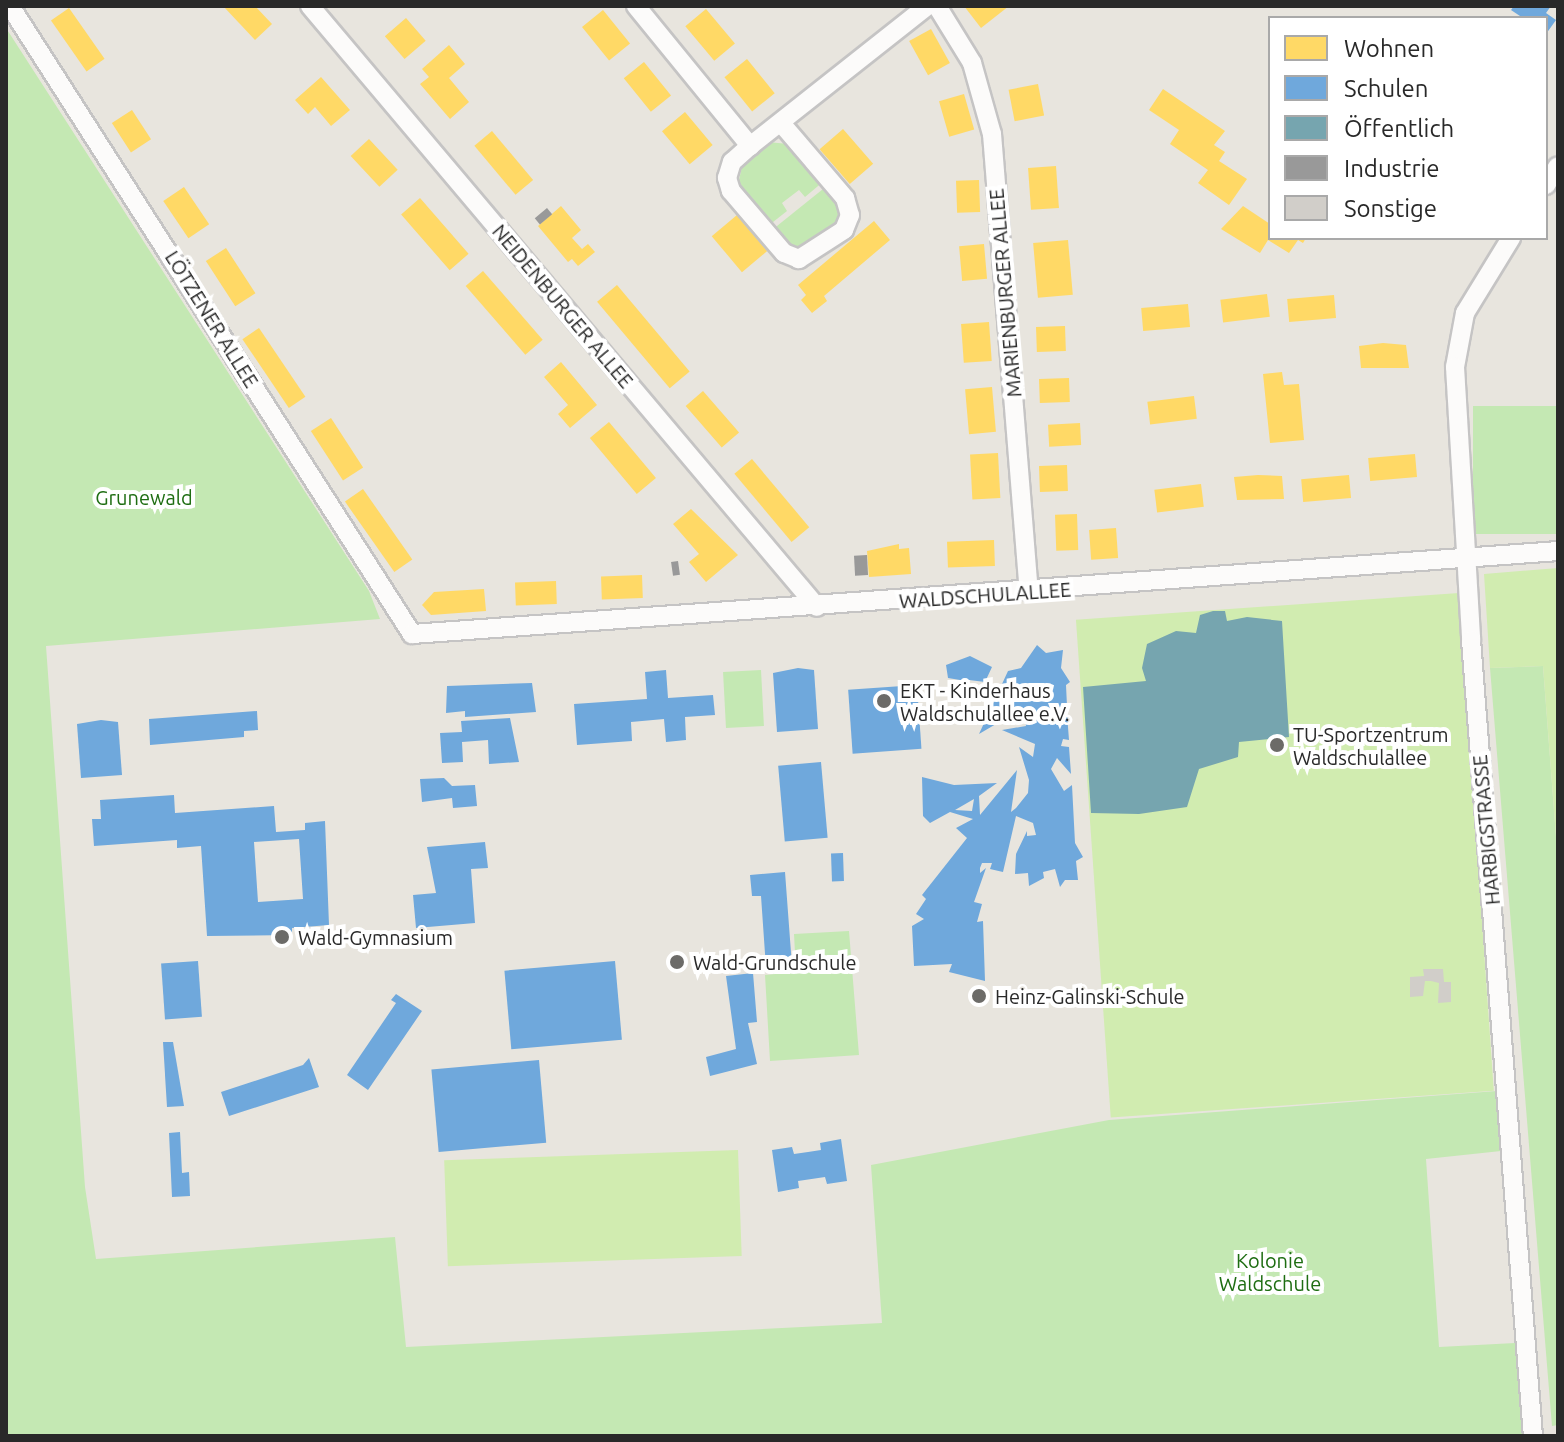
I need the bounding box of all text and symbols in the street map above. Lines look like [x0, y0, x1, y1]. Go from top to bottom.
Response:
legend [1268, 16, 1548, 240]
text: Wohnen [1344, 35, 1434, 62]
text: Schulen [1344, 75, 1428, 102]
text: Öffentlich [1344, 115, 1454, 142]
text: Industrie [1344, 155, 1440, 182]
street label: MARIENBURGER ALLEE [984, 188, 1026, 398]
text: Sonstige [1344, 195, 1437, 222]
street label: NEIDENBURGER ALLEE [488, 219, 638, 393]
street label: LÖTZENER ALLEE [160, 246, 264, 392]
park label: Grunewald [95, 485, 193, 509]
street label: WALDSCHULALLEE [898, 577, 1072, 613]
place label: EKT - Kinderhaus Waldschulallee e.V. [900, 678, 1070, 725]
marker: EKT - Kinderhaus Waldschulallee e.V. [875, 692, 893, 710]
place label: TU-Sportzentrum Waldschulallee [1293, 722, 1448, 769]
marker: TU-Sportzentrum Waldschulallee [1268, 736, 1286, 754]
street label: HARBIGSTRASSE [1467, 754, 1505, 906]
place label: Wald-Gymnasium [298, 925, 453, 949]
marker: Wald-Gymnasium [273, 928, 291, 946]
place label: Wald-Grundschule [693, 950, 857, 974]
marker: Wald-Grundschule [668, 953, 686, 971]
place label: Heinz-Galinski-Schule [995, 984, 1185, 1008]
marker: Heinz-Galinski-Schule [970, 987, 988, 1005]
park label: Kolonie Waldschule [1219, 1249, 1321, 1296]

